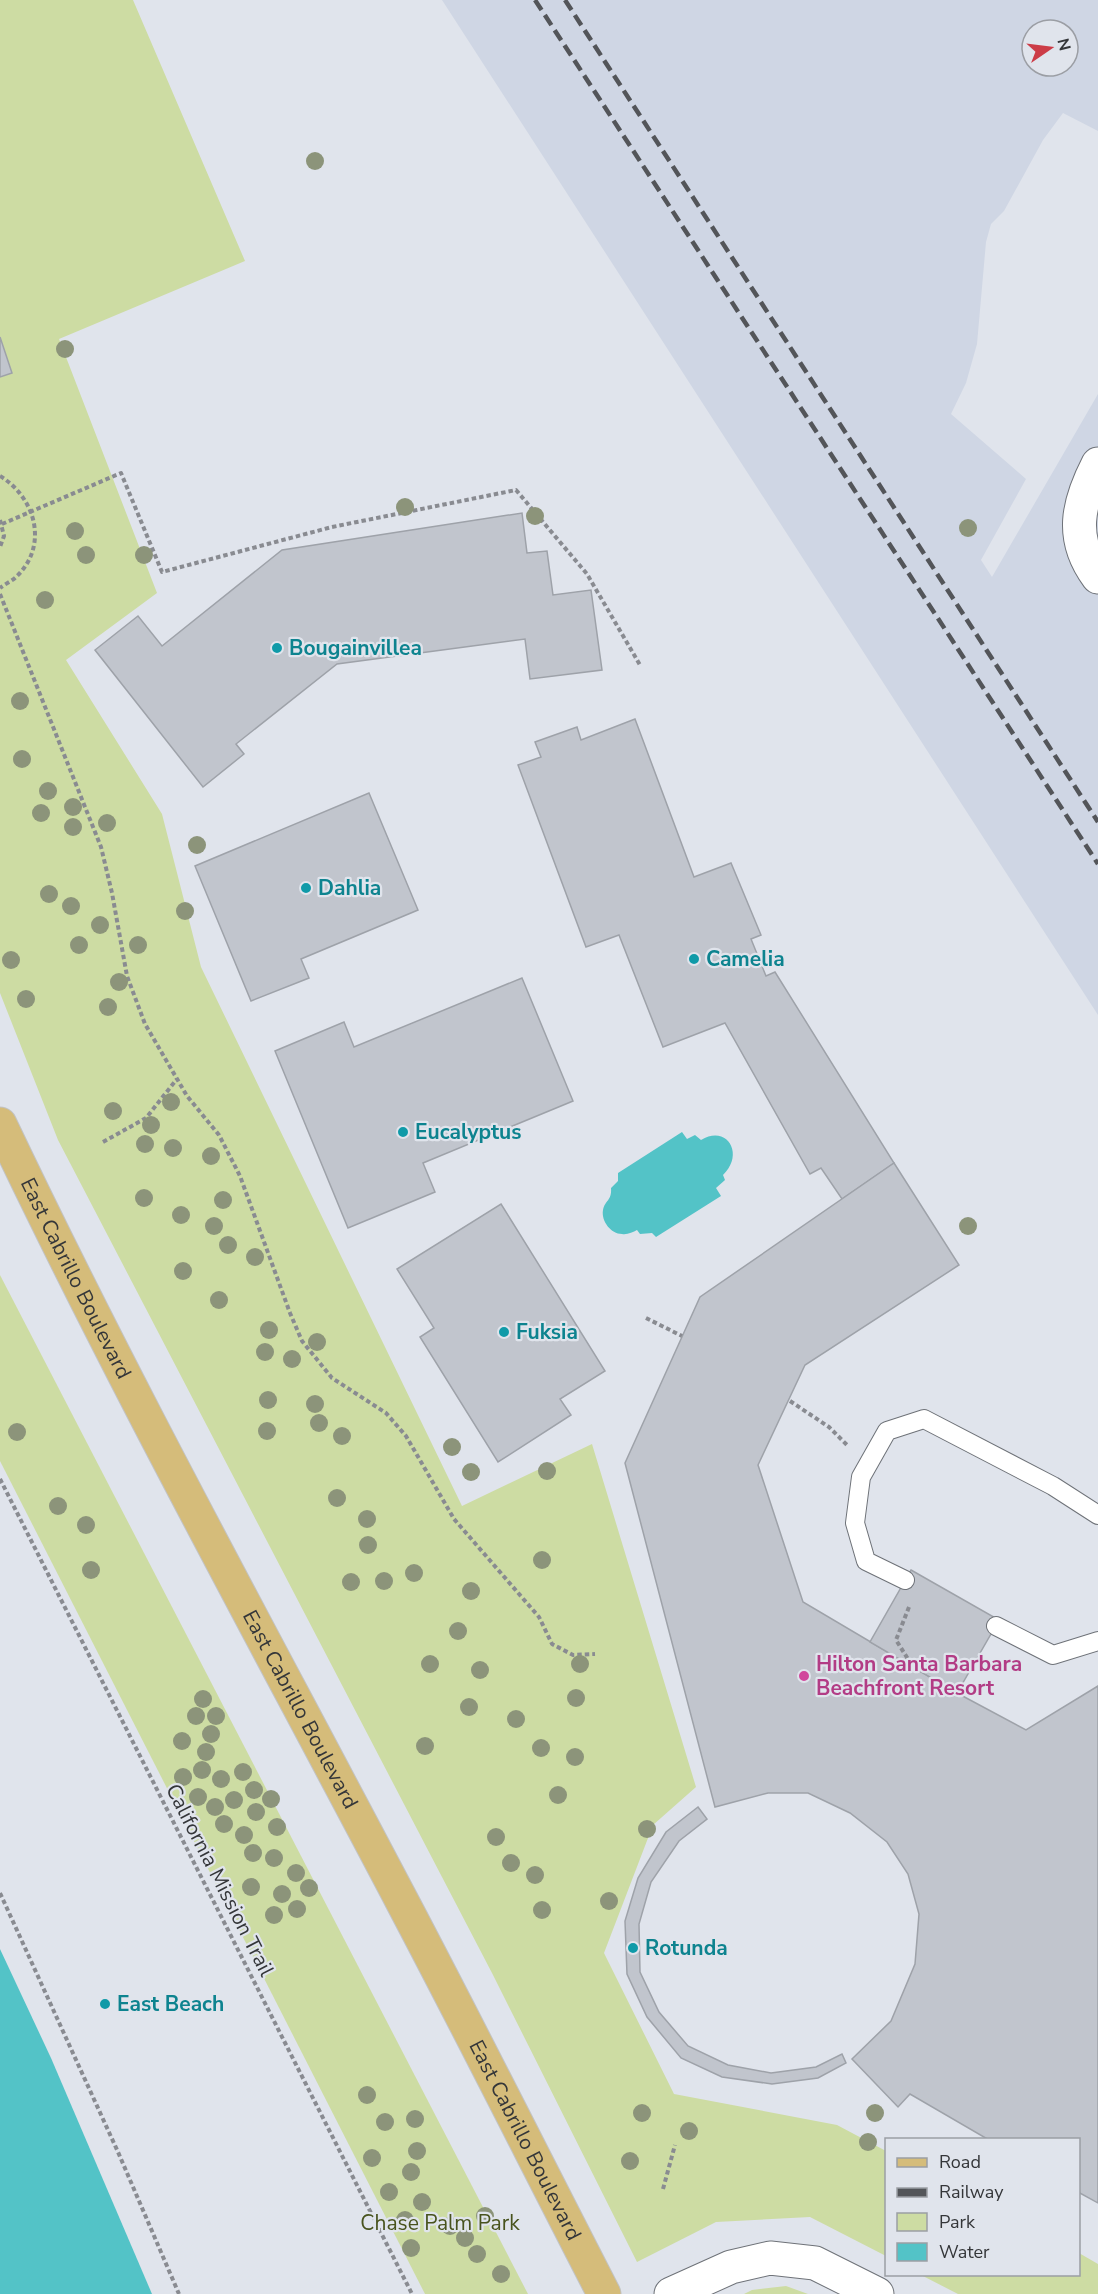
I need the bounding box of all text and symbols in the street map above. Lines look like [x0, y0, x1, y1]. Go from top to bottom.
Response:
north arrow [1020, 18, 1080, 78]
text: N [1051, 36, 1076, 53]
place label: Bougainvillea [289, 634, 422, 662]
marker: Bougainvillea [270, 641, 284, 655]
place label: Dahlia [318, 874, 381, 902]
marker: Dahlia [299, 881, 313, 895]
place label: Camelia [706, 945, 785, 973]
marker: Camelia [687, 952, 701, 966]
place label: Eucalyptus [415, 1118, 521, 1146]
marker: Eucalyptus [396, 1125, 410, 1139]
street label: East Cabrillo Boulevard [14, 1173, 138, 1384]
place label: Fuksia [516, 1318, 578, 1346]
marker: Fuksia [497, 1325, 511, 1339]
street label: East Cabrillo Boulevard [236, 1605, 365, 1814]
place label: Hilton Santa Barbara Beachfront Resort [816, 1650, 1022, 1702]
marker: Hilton Santa Barbara Beachfront Resort [797, 1669, 811, 1683]
street label: California Mission Trail [159, 1779, 281, 1982]
place label: Rotunda [645, 1934, 728, 1962]
marker: Rotunda [626, 1941, 640, 1955]
place label: East Beach [117, 1990, 224, 2018]
marker: East Beach [98, 1997, 112, 2011]
street label: East Cabrillo Boulevard [463, 2035, 588, 2245]
legend [885, 2138, 1080, 2276]
text: Road [939, 2150, 981, 2174]
text: Railway [939, 2180, 1004, 2204]
park label: Chase Palm Park [360, 2209, 520, 2237]
text: Park [939, 2210, 976, 2234]
text: Water [939, 2240, 990, 2264]

